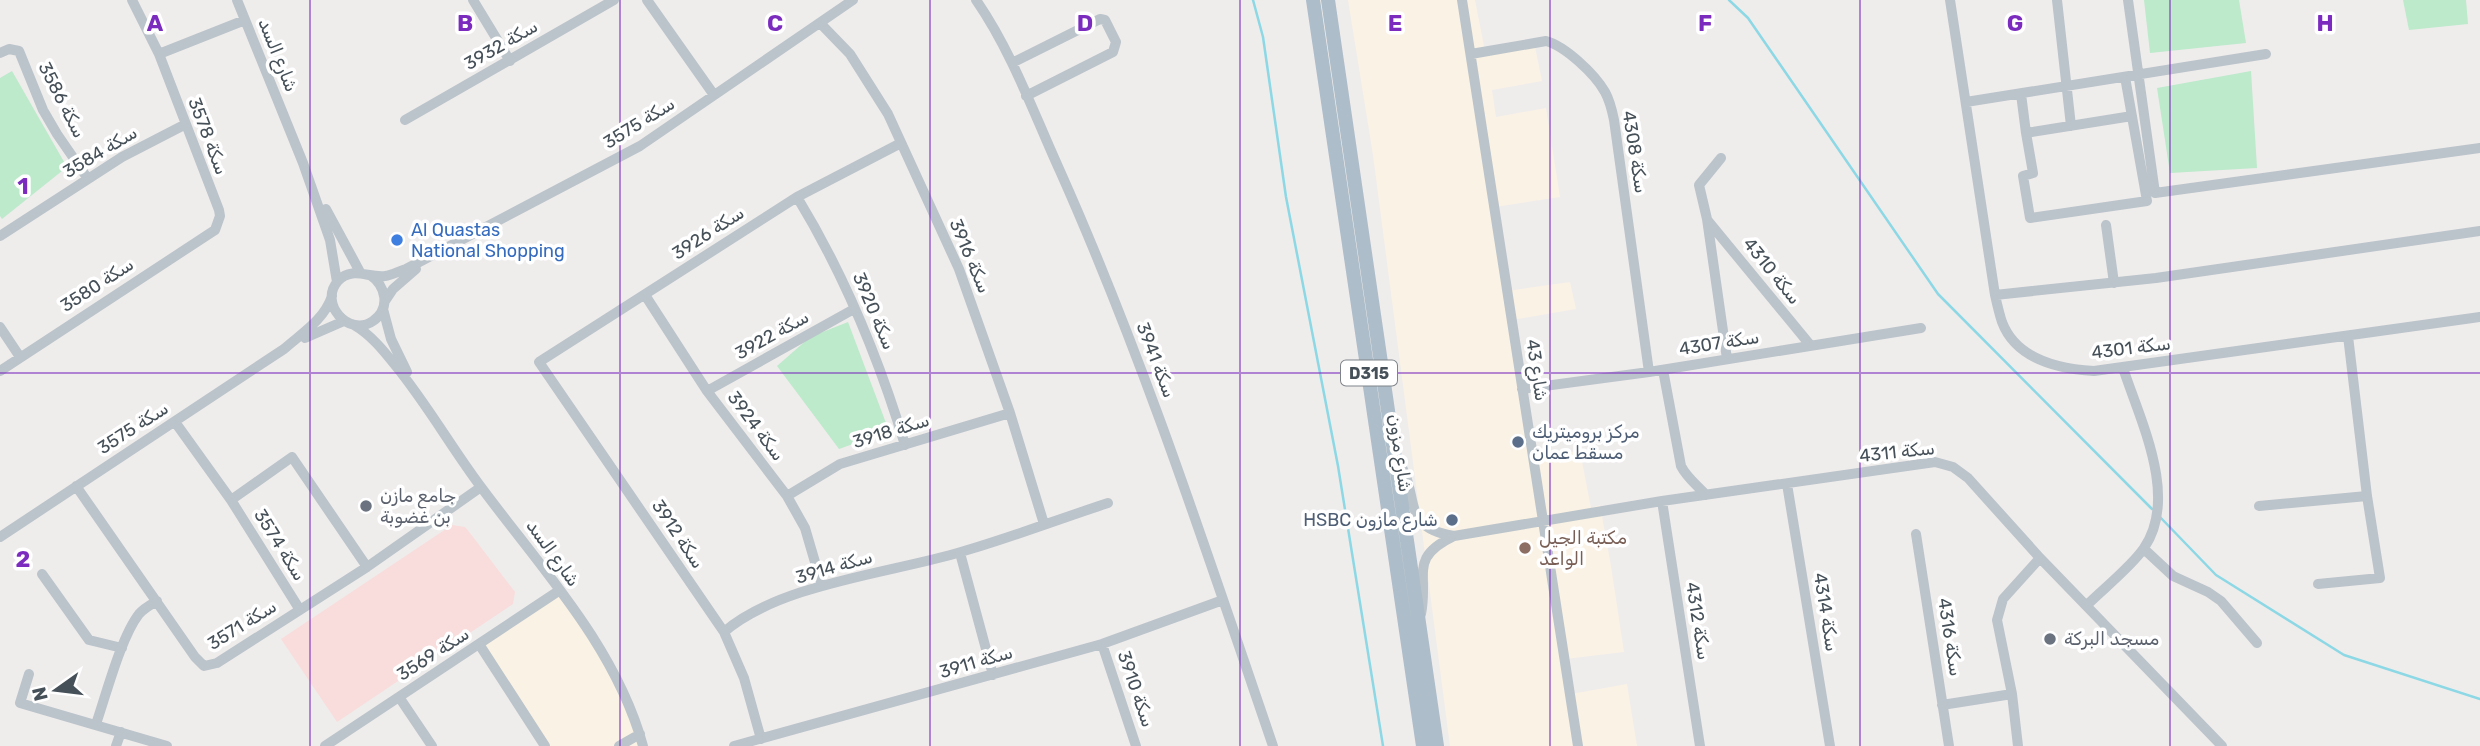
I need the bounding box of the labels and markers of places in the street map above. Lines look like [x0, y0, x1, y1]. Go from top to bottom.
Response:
place label: Al Quastas National Shopping [411, 219, 565, 262]
marker: Al Quastas National Shopping [389, 232, 405, 248]
place label: مركز بروميتريك مسقط عمان [1532, 421, 1640, 464]
marker: مركز بروميتريك مسقط عمان [1510, 434, 1526, 450]
place label: جامع مازن بن غضوبة [380, 485, 456, 528]
marker: جامع مازن بن غضوبة [358, 498, 374, 514]
place label: HSBC شارع مازون [1303, 509, 1438, 532]
marker: HSBC شارع مازون [1444, 512, 1460, 528]
place label: مكتبة الجيل الواعد [1539, 527, 1627, 570]
marker: مكتبة الجيل الواعد [1517, 540, 1533, 556]
place label: مسجد البركة [2064, 628, 2159, 650]
marker: مسجد البركة [2042, 631, 2058, 647]

